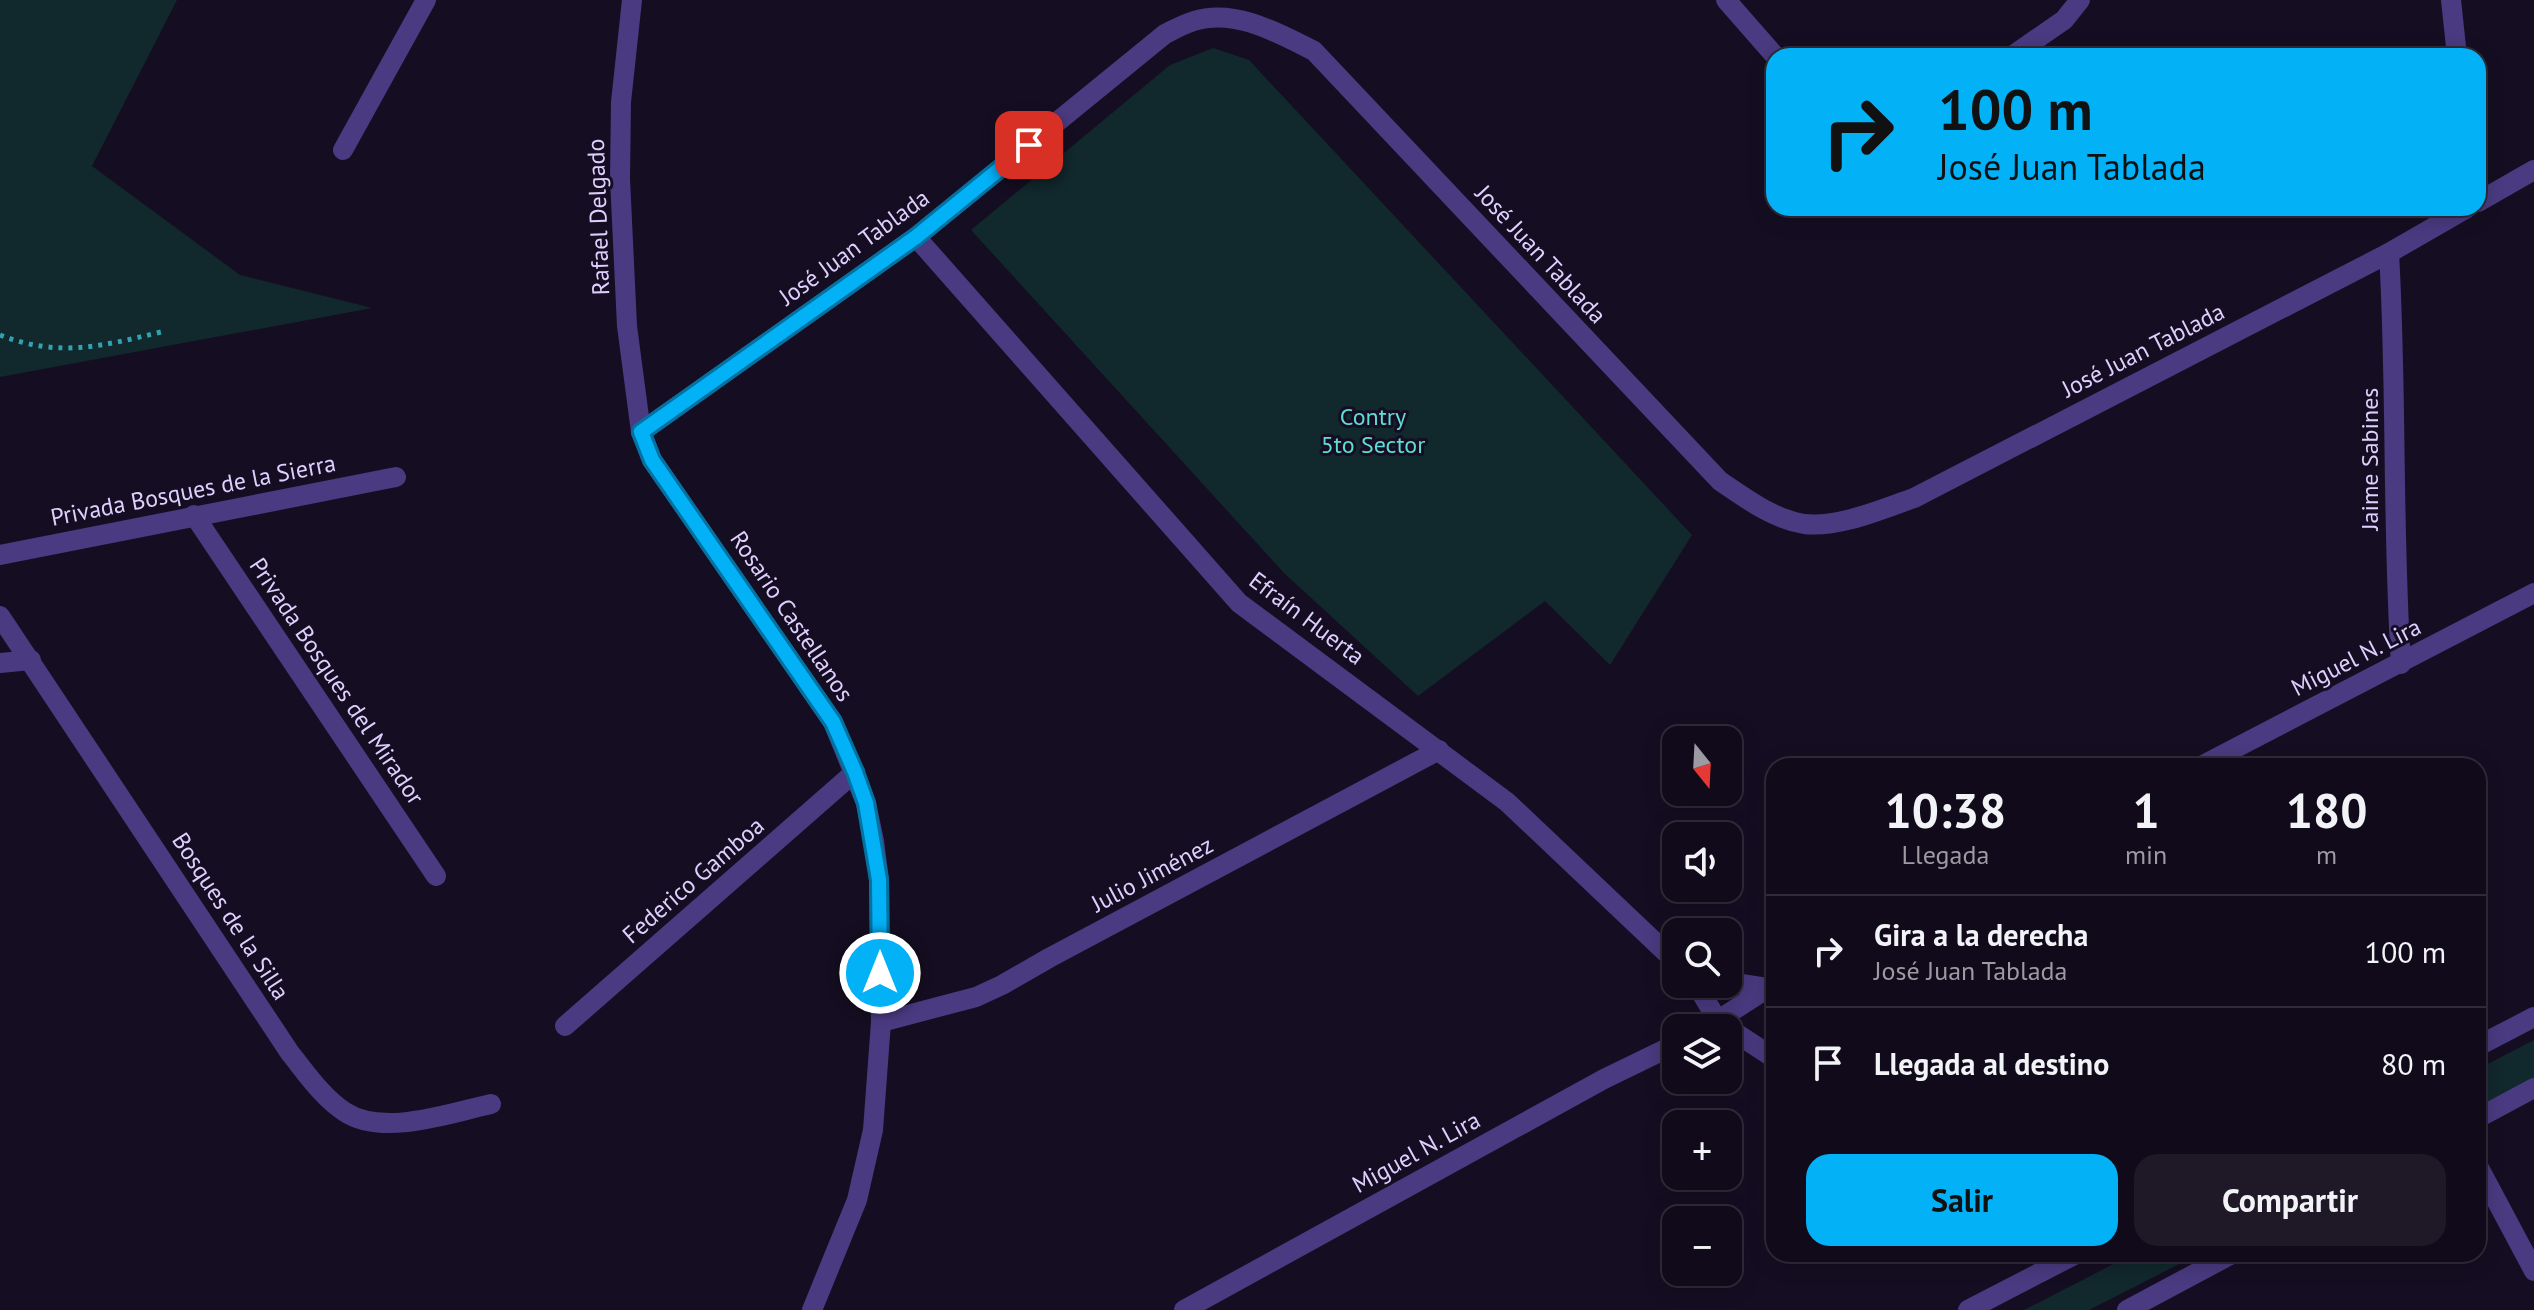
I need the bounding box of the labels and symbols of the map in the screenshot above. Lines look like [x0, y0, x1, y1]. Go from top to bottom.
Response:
pin [995, 111, 1063, 179]
street label: Rafael Delgado [580, 138, 616, 296]
street label: José Juan Tablada [1468, 177, 1613, 330]
street label: José Juan Tablada [772, 182, 935, 313]
street label: José Juan Tablada [2056, 296, 2230, 405]
street label: Jaime Sabines [2354, 388, 2385, 531]
park label: Contry 5to Sector [1321, 401, 1425, 460]
street label: Privada Bosques de la Sierra [48, 447, 338, 533]
street label: Rosario Castellanos [723, 525, 861, 707]
street label: Privada Bosques del Mirador [243, 552, 431, 810]
street label: Efraín Huerta [1243, 564, 1371, 672]
street label: Miguel N. Lira [2286, 611, 2426, 703]
north arrow [1662, 726, 1742, 806]
street label: Federico Gamboa [616, 810, 770, 950]
street label: Bosques de la Silla [165, 826, 297, 1006]
street label: Julio Jiménez [1085, 829, 1218, 919]
position arrow [838, 931, 922, 1015]
street label: Miguel N. Lira [1347, 1104, 1485, 1200]

